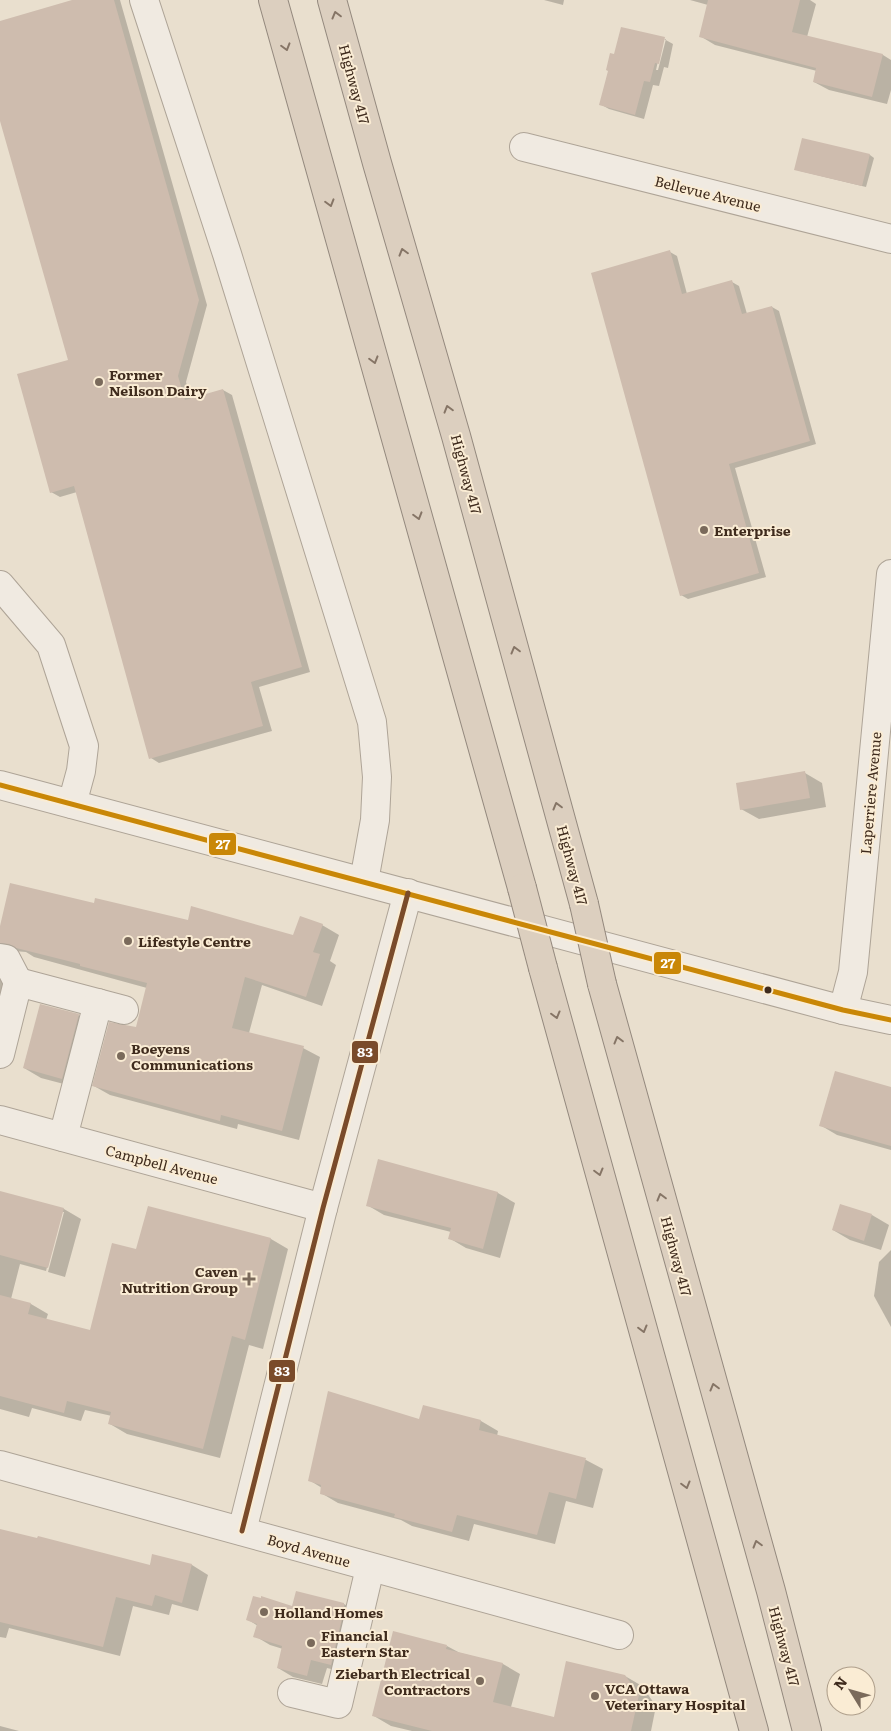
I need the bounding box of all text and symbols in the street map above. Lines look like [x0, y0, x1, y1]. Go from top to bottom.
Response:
one-way arrow [332, 12, 342, 20]
one-way arrow [281, 42, 291, 51]
street label: Highway 417 [335, 42, 375, 126]
street label: Bellevue Avenue [653, 170, 763, 216]
one-way arrow [325, 199, 335, 207]
one-way arrow [399, 249, 409, 257]
one-way arrow [368, 356, 379, 364]
place label: Former Neilson Dairy [109, 364, 207, 400]
marker: Former Neilson Dairy [93, 376, 105, 388]
one-way arrow [444, 405, 454, 413]
street label: Highway 417 [447, 432, 487, 516]
one-way arrow [412, 512, 422, 520]
place label: Enterprise [714, 520, 791, 540]
marker: Enterprise [698, 524, 710, 536]
one-way arrow [510, 646, 520, 654]
street label: Laperriere Avenue [855, 731, 885, 855]
one-way arrow [552, 802, 563, 811]
street label: Highway 417 [553, 823, 593, 907]
line badge: 27 [208, 832, 237, 856]
text: 27 [216, 833, 231, 853]
place label: Lifestyle Centre [138, 931, 251, 951]
marker: Lifestyle Centre [122, 935, 134, 947]
line badge: 27 [653, 951, 682, 975]
text: 27 [661, 952, 676, 972]
unlabelled marker [763, 985, 773, 995]
one-way arrow [550, 1011, 561, 1020]
one-way arrow [613, 1036, 624, 1045]
place label: Boeyens Communications [131, 1038, 253, 1074]
line badge: 83 [351, 1040, 379, 1064]
text: 83 [357, 1041, 373, 1061]
marker: Boeyens Communications [115, 1050, 127, 1062]
street label: Campbell Avenue [104, 1139, 220, 1189]
one-way arrow [594, 1167, 604, 1176]
one-way arrow [657, 1193, 667, 1202]
street label: Highway 417 [657, 1214, 697, 1298]
place label: Caven Nutrition Group [121, 1261, 238, 1297]
marker: Caven Nutrition Group [242, 1272, 256, 1286]
one-way arrow [637, 1324, 647, 1332]
line badge: 83 [268, 1359, 296, 1383]
text: 83 [274, 1360, 290, 1380]
one-way arrow [709, 1384, 719, 1392]
one-way arrow [680, 1481, 690, 1489]
street label: Boyd Avenue [265, 1529, 353, 1571]
one-way arrow [753, 1540, 763, 1549]
place label: Holland Homes [274, 1602, 383, 1622]
street label: Highway 417 [765, 1604, 805, 1688]
marker: Holland Homes [258, 1606, 270, 1618]
place label: Financial Eastern Star [321, 1625, 410, 1661]
marker: Financial Eastern Star [305, 1637, 317, 1649]
place label: Ziebarth Electrical Contractors [335, 1663, 470, 1699]
north arrow [826, 1666, 876, 1716]
text: N [828, 1672, 851, 1693]
marker: Ziebarth Electrical Contractors [474, 1675, 486, 1687]
place label: VCA Ottawa Veterinary Hospital [605, 1678, 746, 1714]
marker: VCA Ottawa Veterinary Hospital [589, 1690, 601, 1702]

